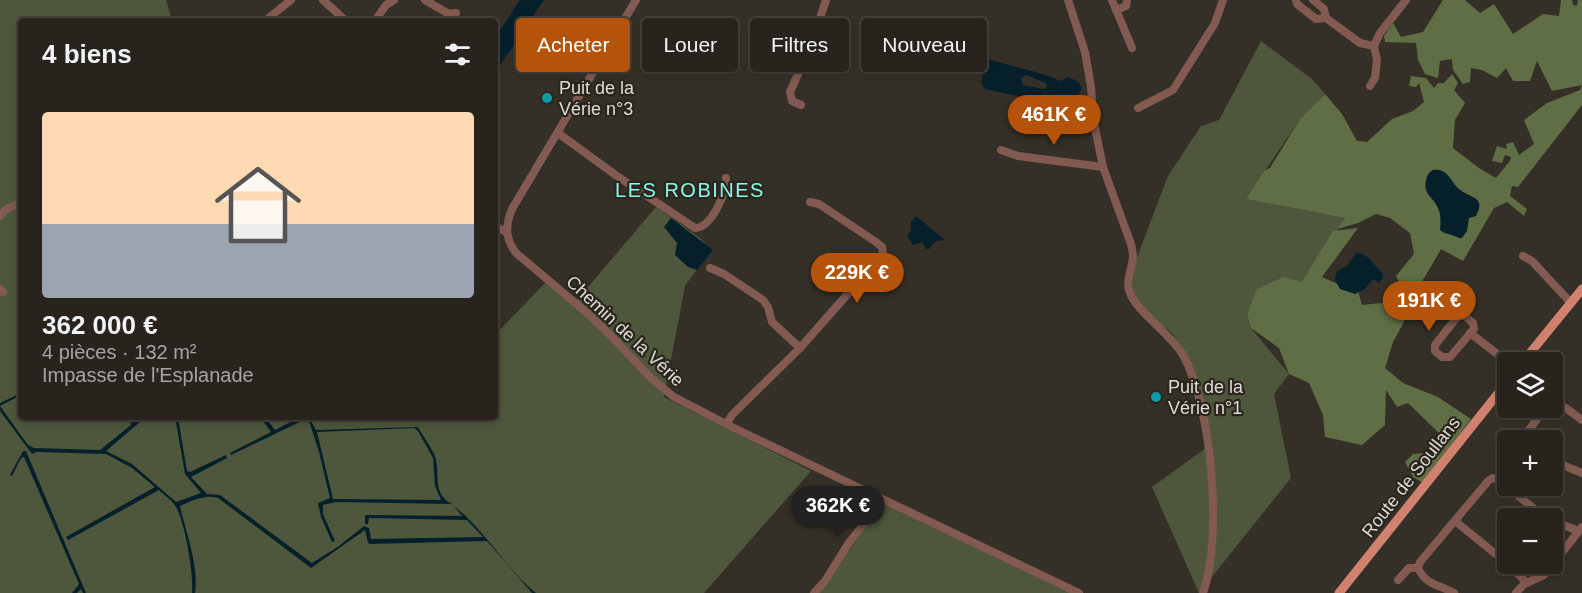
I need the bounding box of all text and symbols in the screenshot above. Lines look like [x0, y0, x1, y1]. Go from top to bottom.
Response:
chip: Acheter [516, 18, 630, 72]
chip: Louer [642, 18, 738, 72]
chip: Filtres [750, 18, 849, 72]
chip: Nouveau [861, 18, 987, 72]
icon: filters [441, 38, 474, 71]
text: 4 biens [42, 39, 132, 69]
place label: Puit de la Vérie n°3 [559, 78, 635, 119]
marker: Puit de la Vérie n°3 [540, 91, 554, 105]
pin: 461K € [1005, 95, 1103, 146]
text: 461K € [1022, 103, 1086, 125]
icon: home [204, 151, 312, 259]
district label: LES ROBINES [615, 179, 765, 201]
pin: 229K € [808, 253, 906, 304]
text: 229K € [825, 261, 889, 283]
street label: Chemin de la Vérie [562, 271, 688, 391]
pin: 191K € [1380, 281, 1478, 332]
text: 191K € [1397, 289, 1461, 311]
text: 362 000 € [42, 310, 158, 340]
text: 4 pièces · 132 m² [42, 341, 197, 363]
map controls [1497, 352, 1563, 574]
button: layers [1497, 352, 1563, 418]
text: Impasse de l'Esplanade [42, 364, 254, 386]
place label: Puit de la Vérie n°1 [1168, 377, 1244, 418]
marker: Puit de la Vérie n°1 [1149, 390, 1163, 404]
street label: Route de Soullans [1358, 413, 1464, 541]
button: + [1497, 430, 1563, 496]
pin: 362K € [789, 486, 887, 537]
text: 362K € [806, 494, 870, 516]
button: − [1497, 508, 1563, 574]

